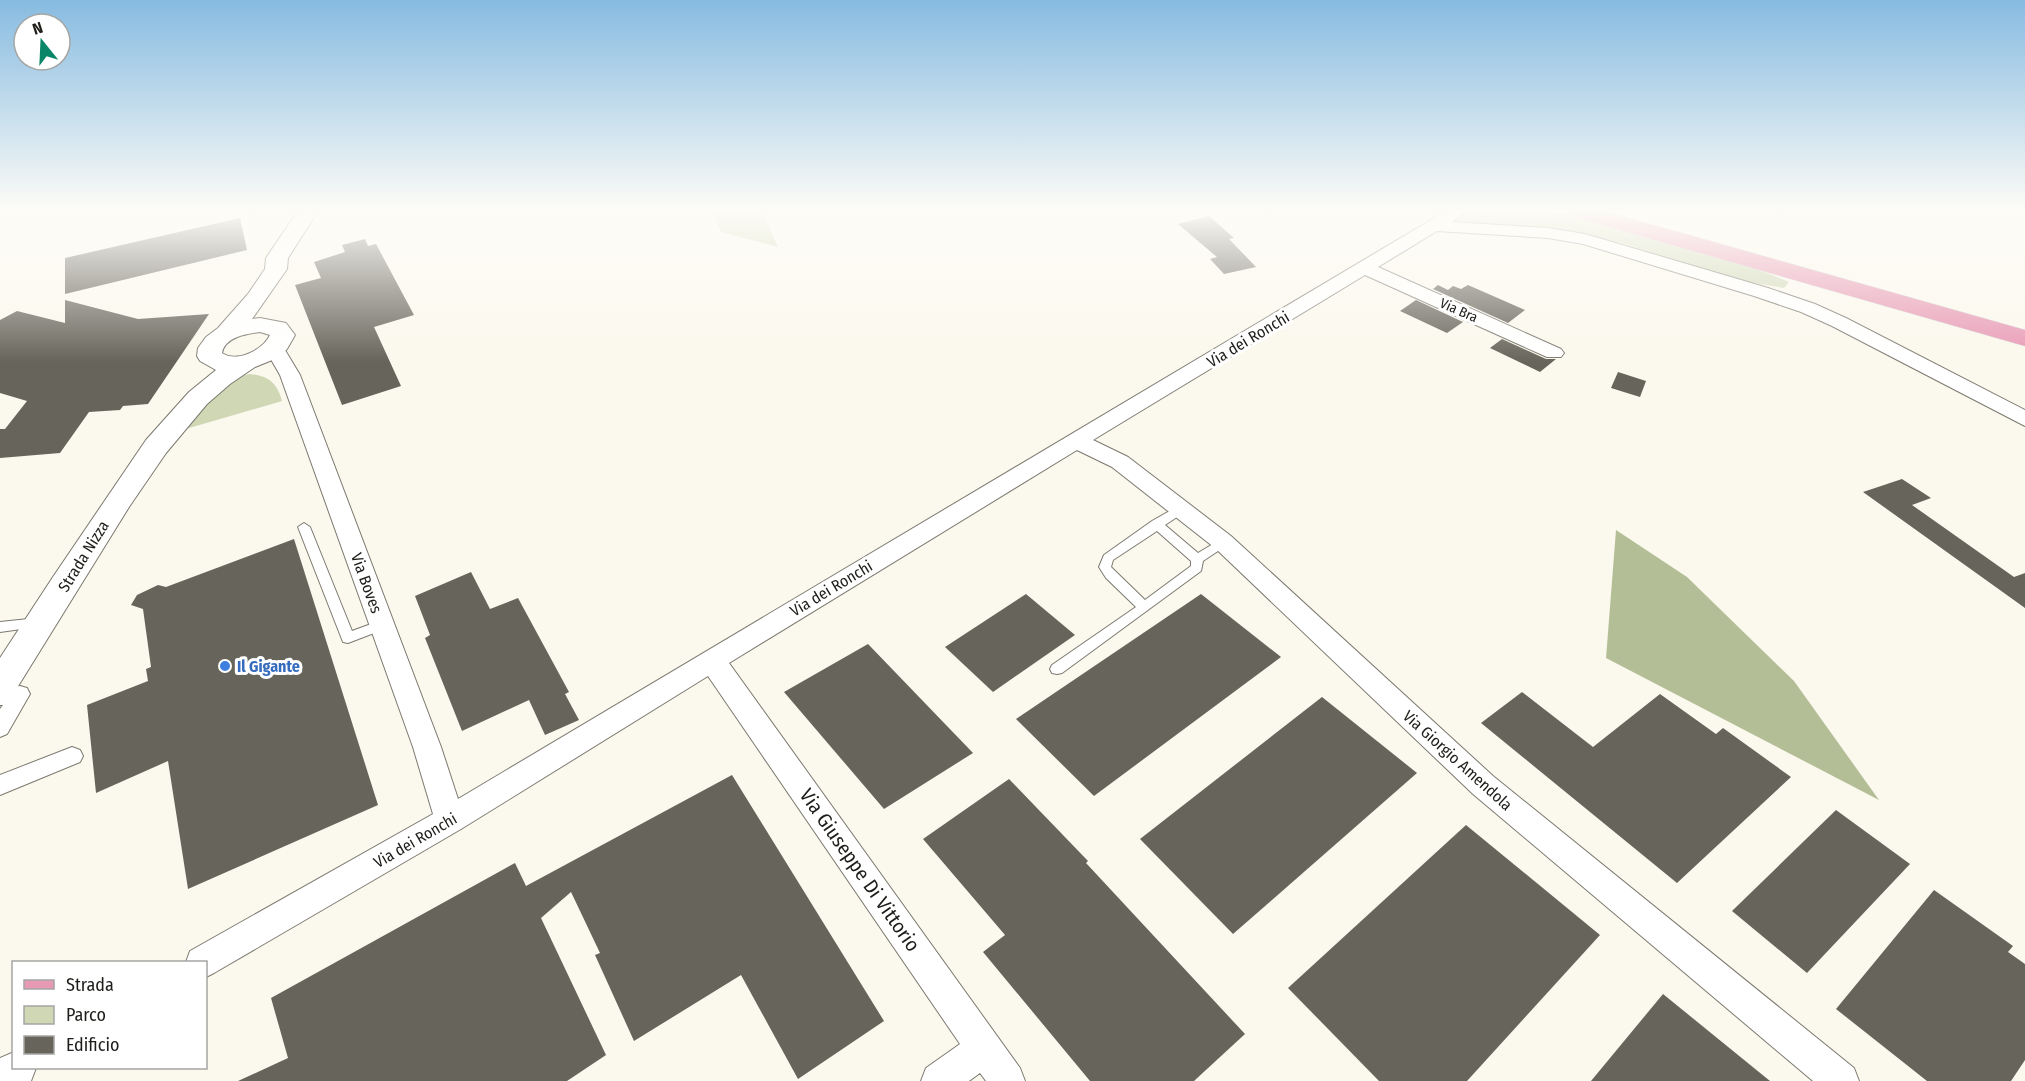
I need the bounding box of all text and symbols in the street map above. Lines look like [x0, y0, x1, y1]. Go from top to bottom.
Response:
north arrow [12, 12, 72, 72]
text: N [30, 18, 45, 39]
street label: Via Bra [1437, 295, 1481, 326]
street label: Via dei Ronchi [1204, 307, 1293, 371]
street label: Strada Nizza [54, 517, 113, 595]
street label: Via Boves [347, 550, 386, 616]
street label: Via dei Ronchi [787, 556, 876, 620]
place label: Il Gigante [237, 657, 300, 676]
marker: Il Gigante [218, 659, 232, 673]
street label: Via Giorgio Amendola [1399, 706, 1516, 815]
street label: Via Giuseppe Di Vittorio [795, 784, 925, 956]
street label: Via dei Ronchi [370, 809, 460, 872]
legend [12, 961, 207, 1069]
text: Strada [66, 974, 114, 996]
text: Parco [66, 1004, 106, 1026]
text: Edificio [66, 1034, 119, 1056]

